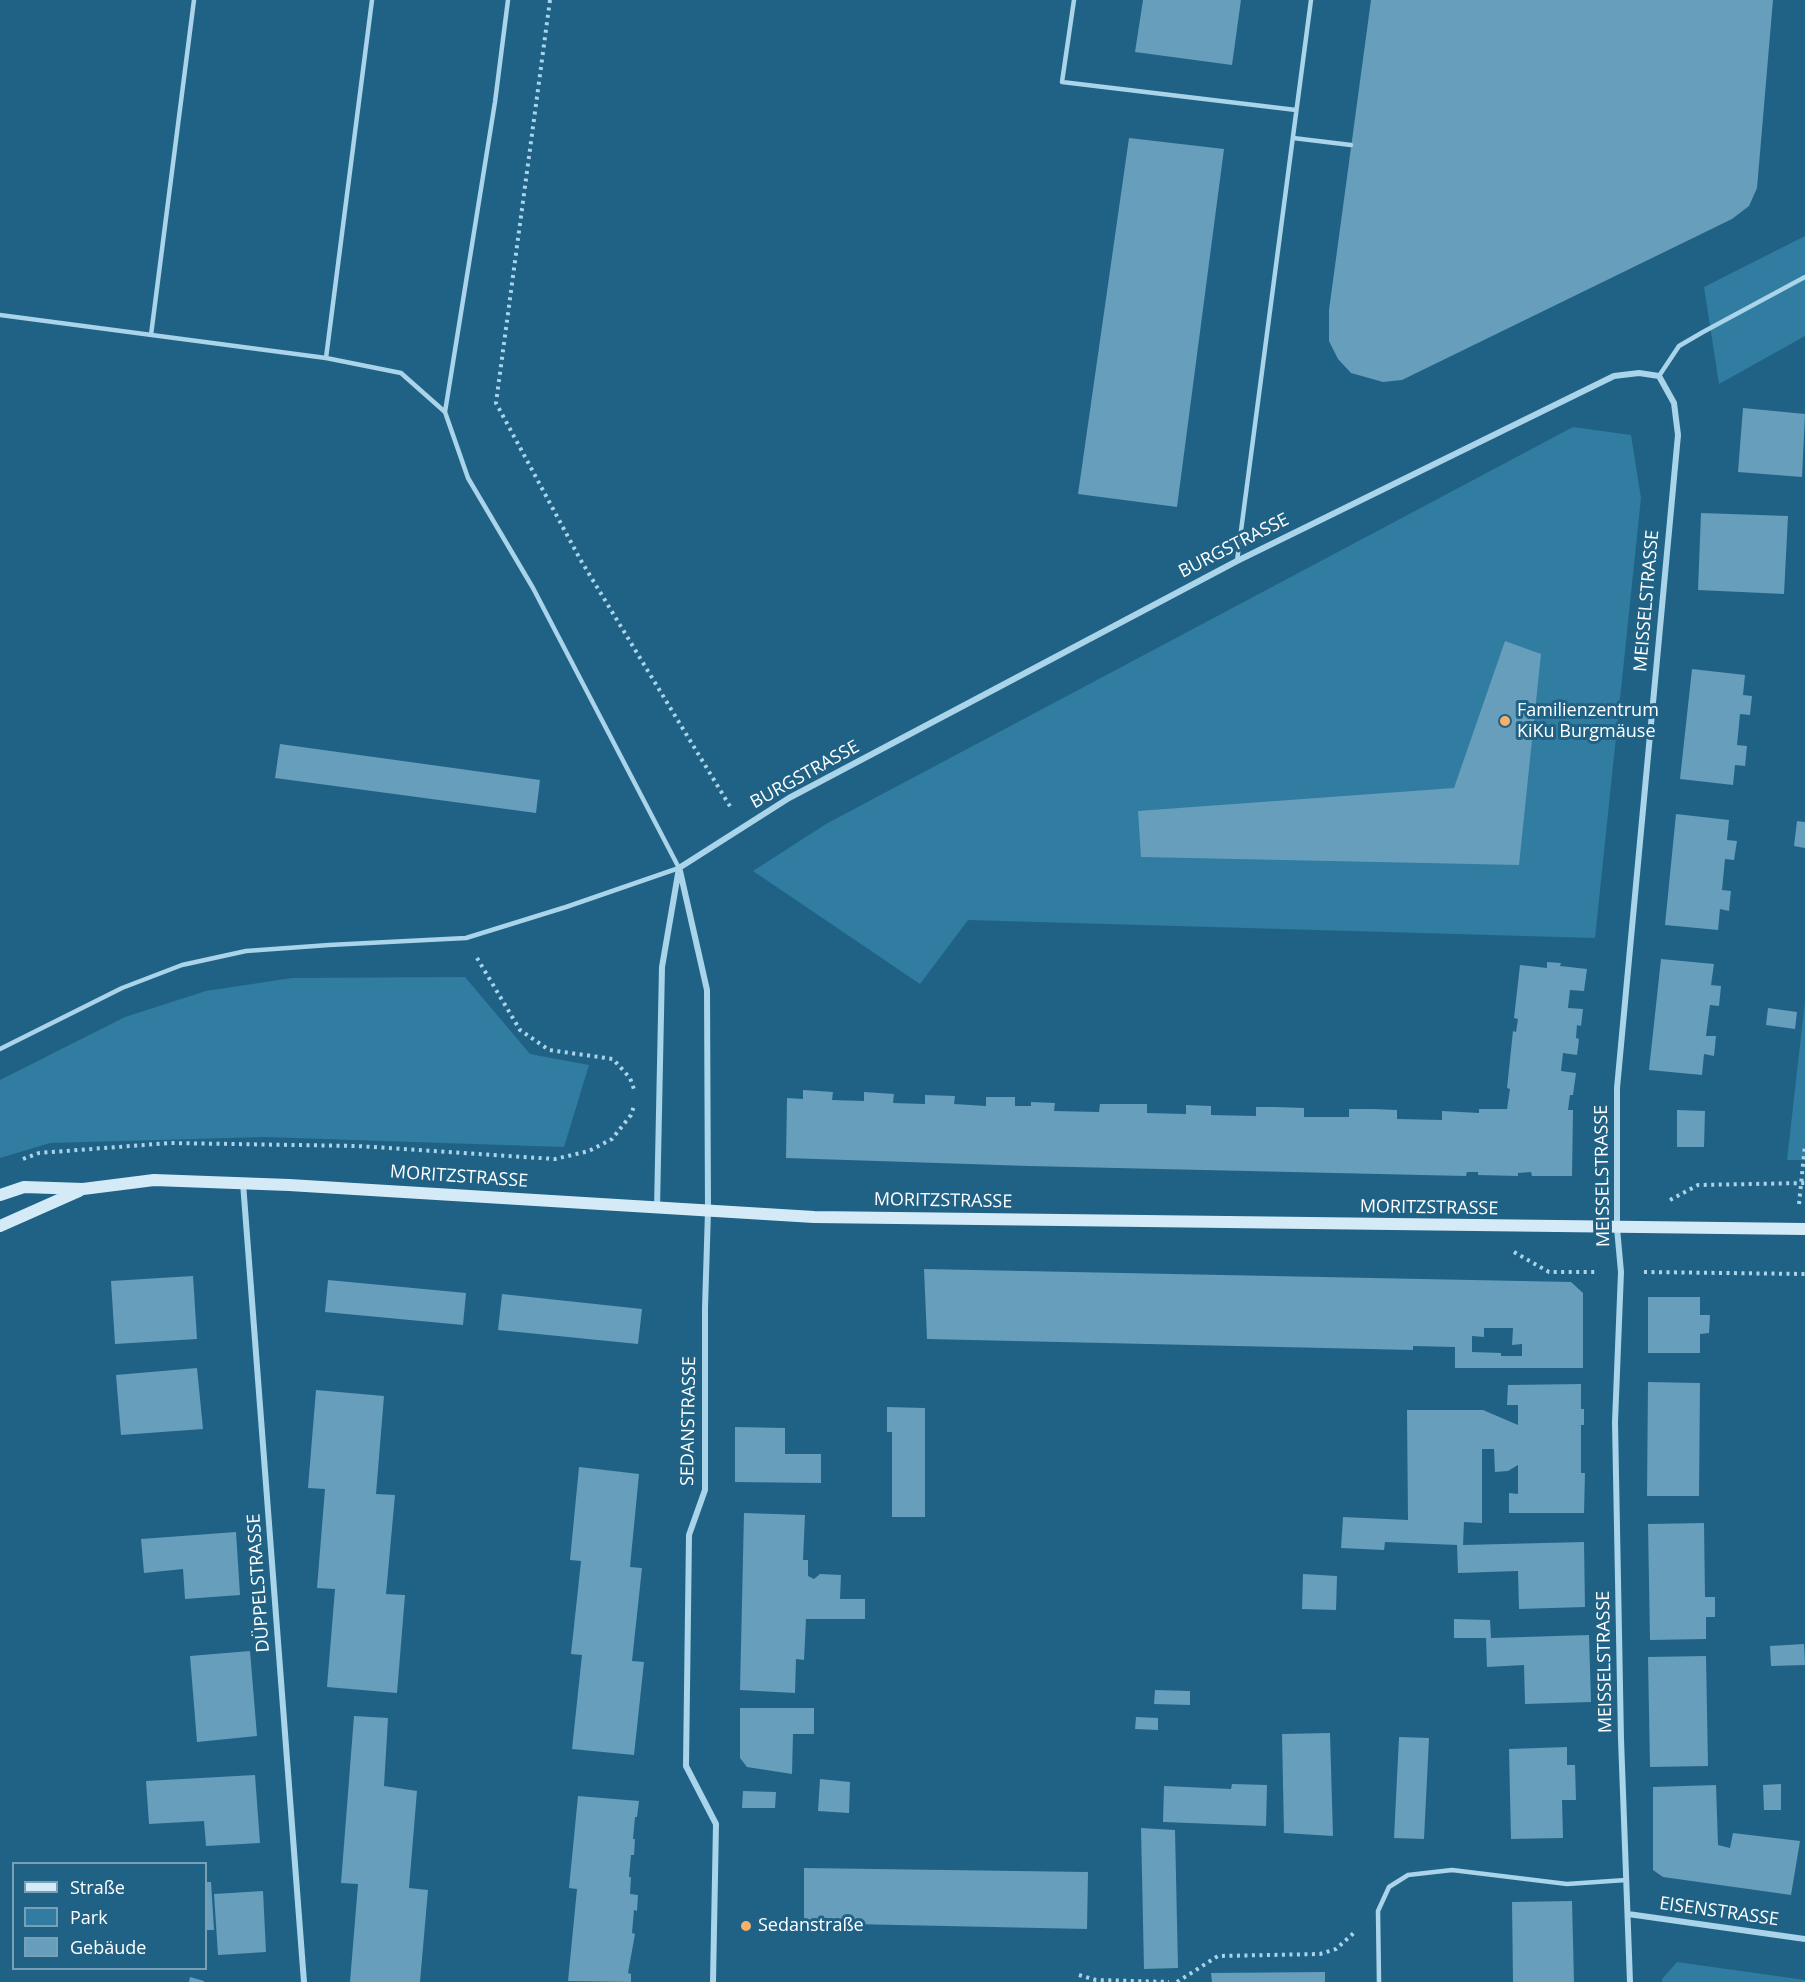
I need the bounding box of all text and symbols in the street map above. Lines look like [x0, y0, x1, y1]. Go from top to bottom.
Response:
street label: BURGSTRASSE [1175, 509, 1293, 583]
street label: MEISSELSTRASSE [1630, 529, 1664, 673]
place label: Familienzentrum KiKu Burgmäuse [1517, 700, 1659, 742]
marker: Familienzentrum KiKu Burgmäuse [1498, 714, 1512, 728]
street label: BURGSTRASSE [747, 736, 863, 814]
street label: MEISSELSTRASSE [1591, 1105, 1615, 1247]
street label: MORITZSTRASSE [389, 1161, 529, 1193]
street label: MORITZSTRASSE [874, 1189, 1012, 1213]
street label: MORITZSTRASSE [1360, 1196, 1498, 1220]
street label: SEDANSTRASSE [677, 1356, 701, 1486]
street label: DÜPPELSTRASSE [243, 1513, 275, 1653]
street label: MEISSELSTRASSE [1593, 1591, 1617, 1733]
legend [12, 1862, 207, 1970]
text: Straße [70, 1875, 125, 1899]
street label: EISENSTRASSE [1658, 1893, 1780, 1931]
text: Park [70, 1905, 108, 1929]
place label: Sedanstraße [758, 1915, 864, 1937]
marker: Sedanstraße [739, 1919, 753, 1933]
text: Gebäude [70, 1935, 146, 1959]

